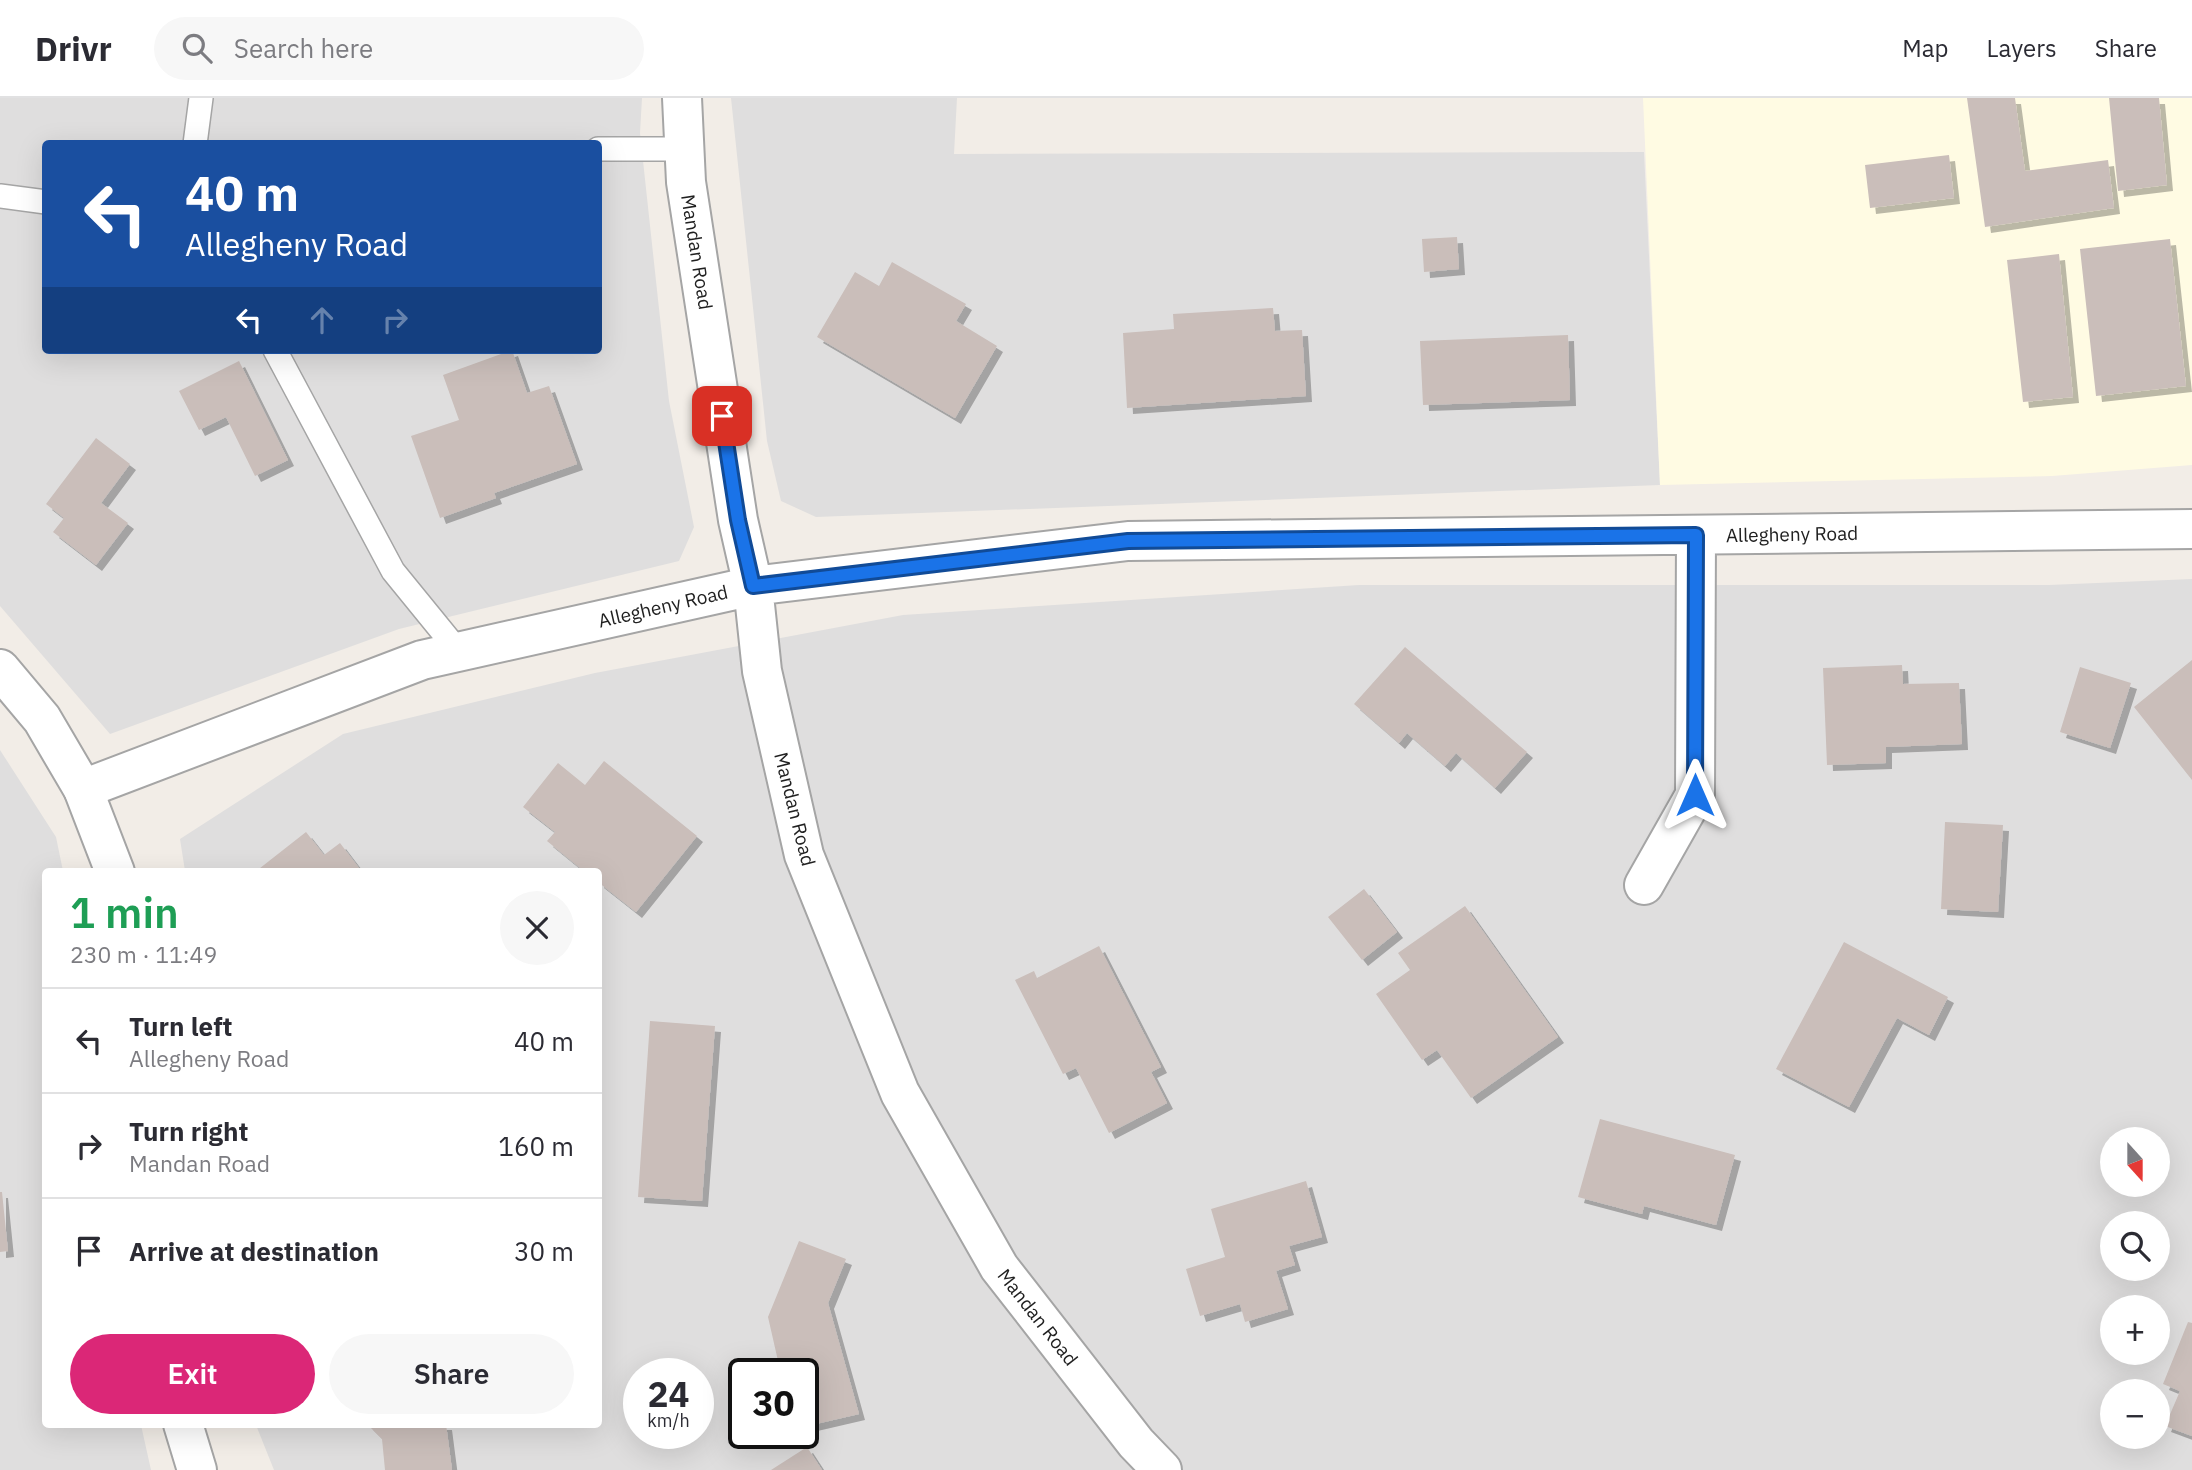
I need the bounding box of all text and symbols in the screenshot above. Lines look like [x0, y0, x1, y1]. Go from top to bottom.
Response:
search box [154, 17, 644, 80]
text: Drivr [35, 27, 112, 70]
icon: search [178, 29, 216, 67]
text: Search here [234, 31, 373, 65]
text: Map [1902, 32, 1949, 64]
text: Layers [1987, 32, 2057, 64]
text: Share [2095, 32, 2157, 64]
text: 40 m [185, 161, 299, 224]
icon: left [70, 168, 161, 259]
street label: Mandan Road [676, 193, 718, 311]
text: Allegheny Road [185, 223, 408, 265]
icon: left [230, 301, 268, 339]
icon: ahead [303, 301, 341, 339]
icon: right [376, 301, 414, 339]
pin [692, 386, 752, 446]
icon: arrive [703, 397, 741, 435]
street label: Allegheny Road [1726, 521, 1858, 547]
street label: Allegheny Road [596, 579, 730, 633]
street label: Mandan Road [769, 750, 821, 868]
position arrow [1658, 758, 1732, 832]
text: 1 min [70, 885, 179, 940]
button: close [500, 891, 574, 965]
text: 230 m · 11:49 [70, 939, 217, 969]
text: Turn left [129, 1009, 232, 1043]
icon: left [70, 1022, 108, 1060]
text: 40 m [514, 1024, 574, 1058]
text: Allegheny Road [129, 1043, 289, 1073]
text: Turn right [129, 1114, 248, 1148]
icon: right [70, 1127, 108, 1165]
north arrow [2100, 1127, 2170, 1197]
map controls [2100, 1127, 2170, 1449]
text: 160 m [498, 1129, 574, 1163]
text: Mandan Road [129, 1148, 270, 1178]
button: search [2100, 1211, 2170, 1281]
icon: arrive [70, 1232, 108, 1270]
text: Arrive at destination [129, 1234, 379, 1268]
text: 30 m [514, 1234, 574, 1268]
street label: Mandan Road [993, 1264, 1083, 1370]
button: + [2100, 1295, 2170, 1365]
button: Exit [70, 1334, 315, 1414]
button: Share [329, 1334, 574, 1414]
speed limit sign: 30 [728, 1358, 819, 1449]
text: 24 [647, 1371, 690, 1417]
button: − [2100, 1379, 2170, 1449]
text: km/h [647, 1409, 690, 1432]

